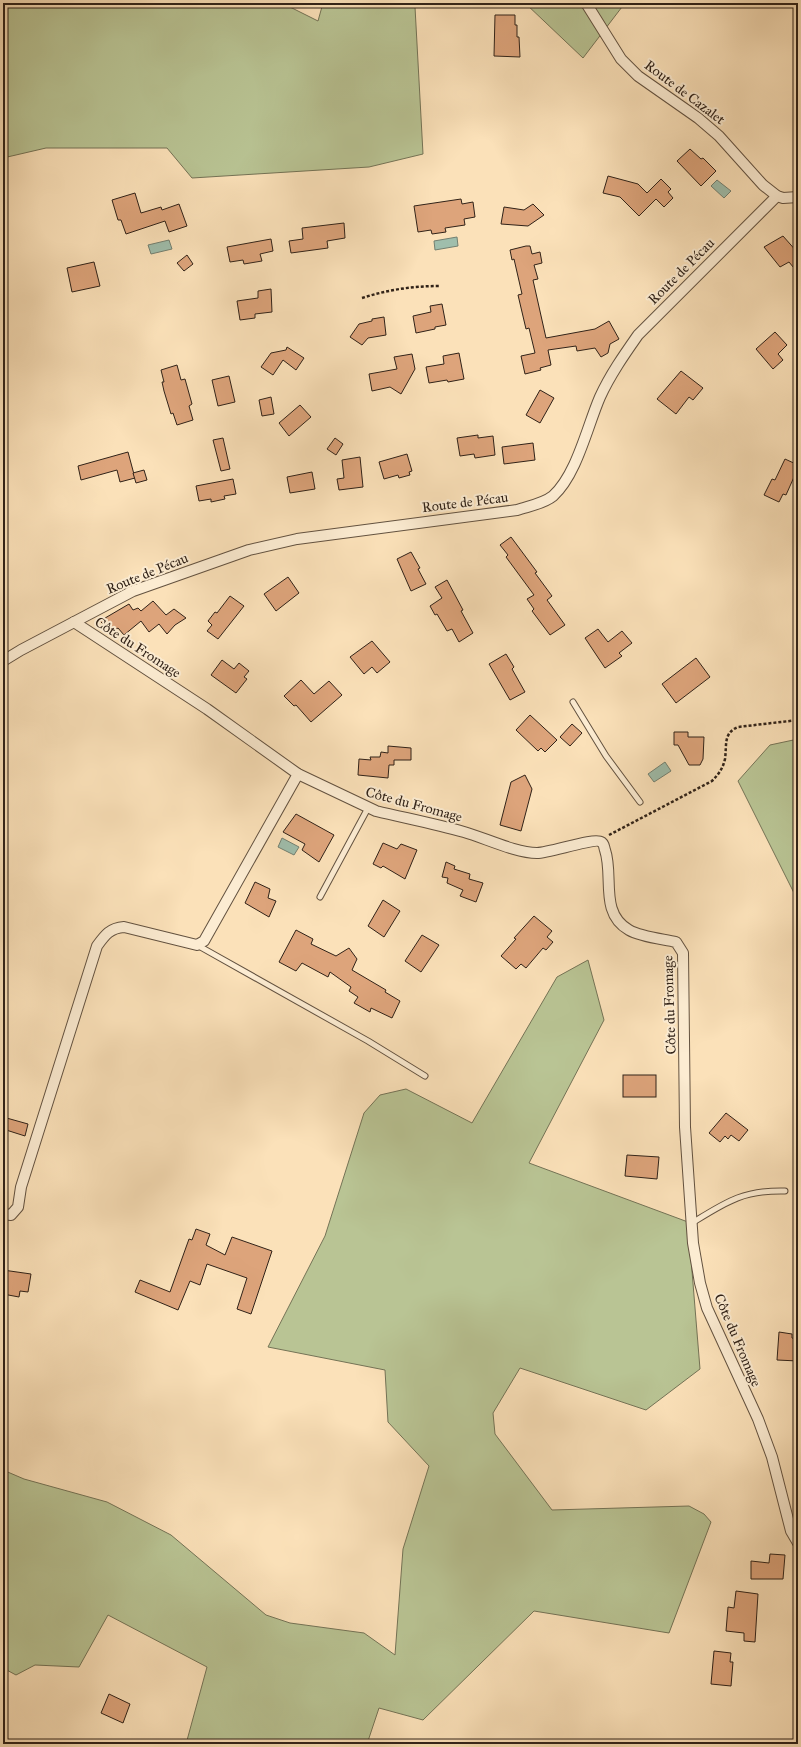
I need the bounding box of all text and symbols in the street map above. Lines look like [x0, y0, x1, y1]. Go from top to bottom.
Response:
street label: Route de Cazalet [641, 57, 728, 128]
street label: Route de Pécau [645, 234, 718, 308]
street label: Route de Pécau [421, 489, 510, 516]
street label: Route de Pécau [104, 549, 191, 598]
street label: Côte du Fromage [92, 613, 184, 682]
street label: Côte du Fromage [364, 783, 464, 826]
street label: Côte du Fromage [659, 955, 680, 1055]
street label: Côte du Fromage [710, 1291, 765, 1389]

